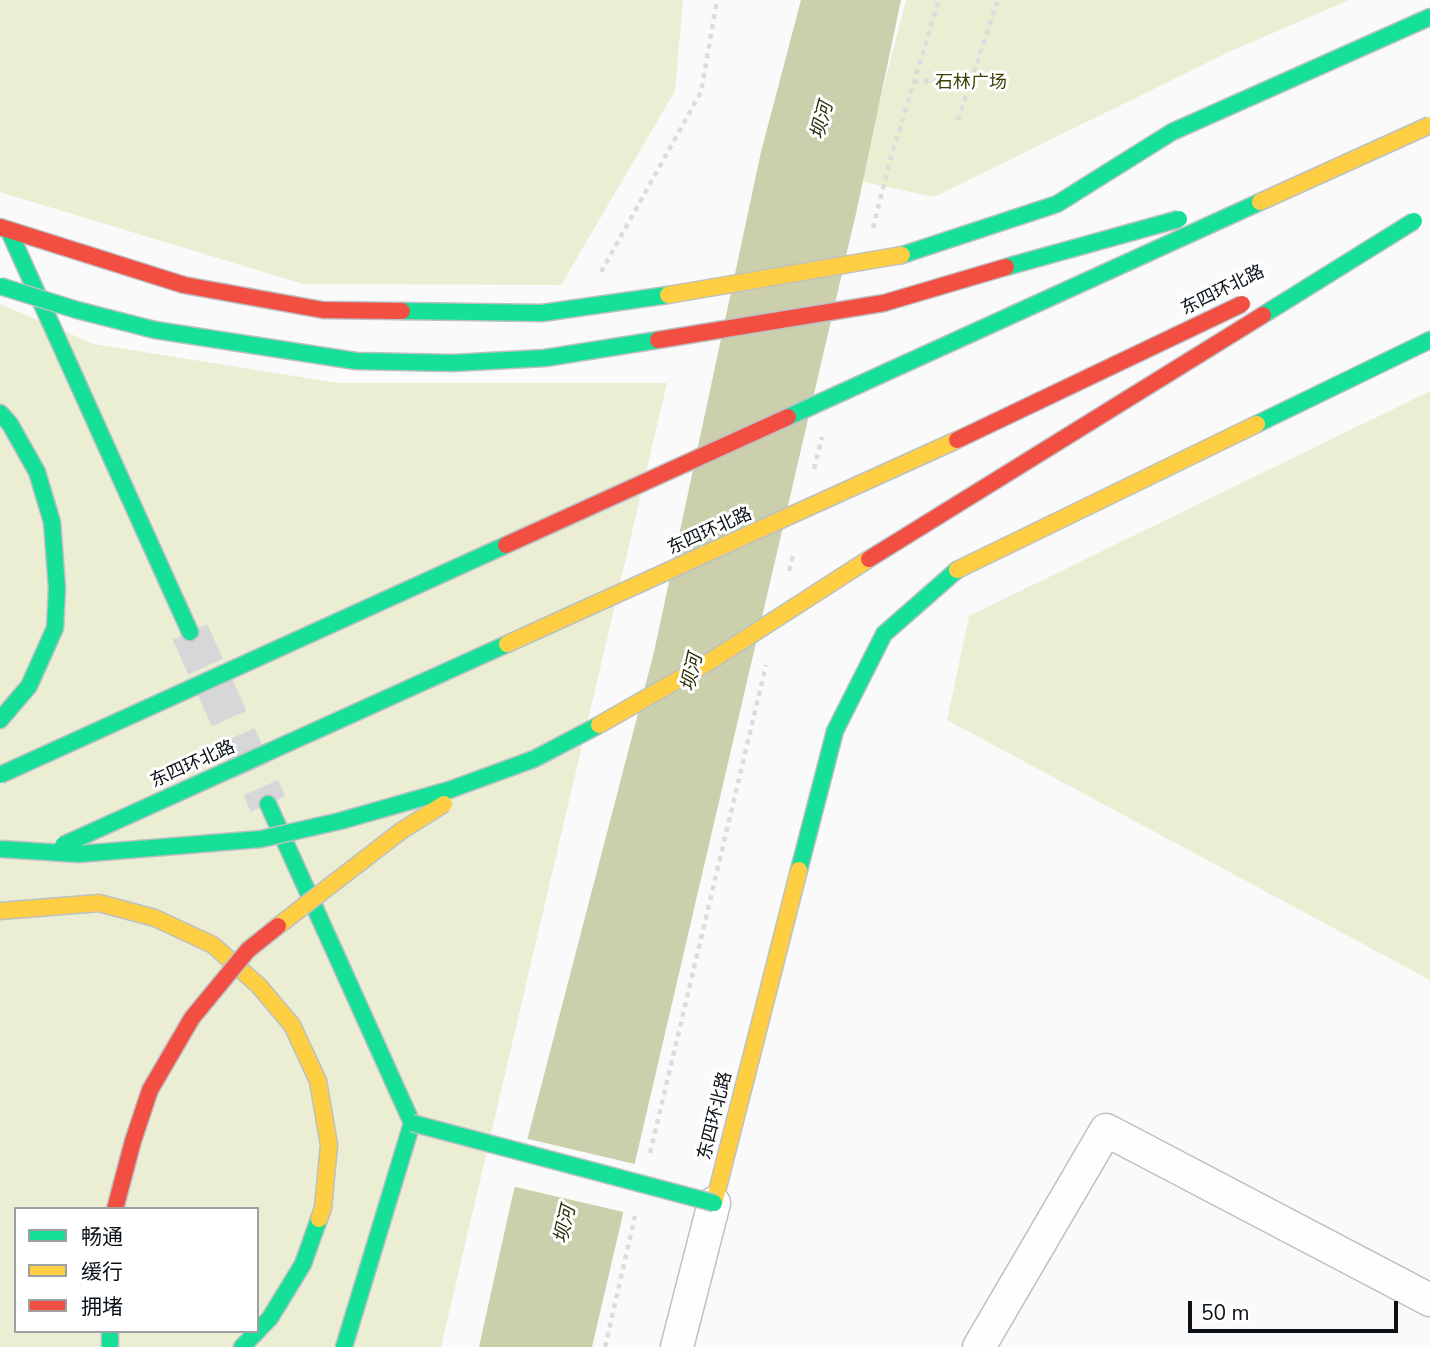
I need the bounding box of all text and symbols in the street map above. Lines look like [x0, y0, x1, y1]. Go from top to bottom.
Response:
park label: 石林广场 [935, 73, 1007, 95]
water label: 坝河 [807, 100, 839, 142]
street label: 东四环北路 [1178, 262, 1268, 320]
street label: 东四环北路 [664, 504, 756, 560]
water label: 坝河 [678, 652, 708, 694]
street label: 东四环北路 [147, 737, 239, 793]
street label: 东四环北路 [695, 1070, 737, 1162]
water label: 坝河 [551, 1204, 581, 1246]
legend [14, 1207, 259, 1333]
text: 畅通 [81, 1223, 123, 1251]
text: 缓行 [81, 1258, 123, 1286]
scale bar [1192, 1288, 1402, 1332]
text: 拥堵 [81, 1293, 123, 1321]
text: 50 m [1201, 1299, 1250, 1327]

